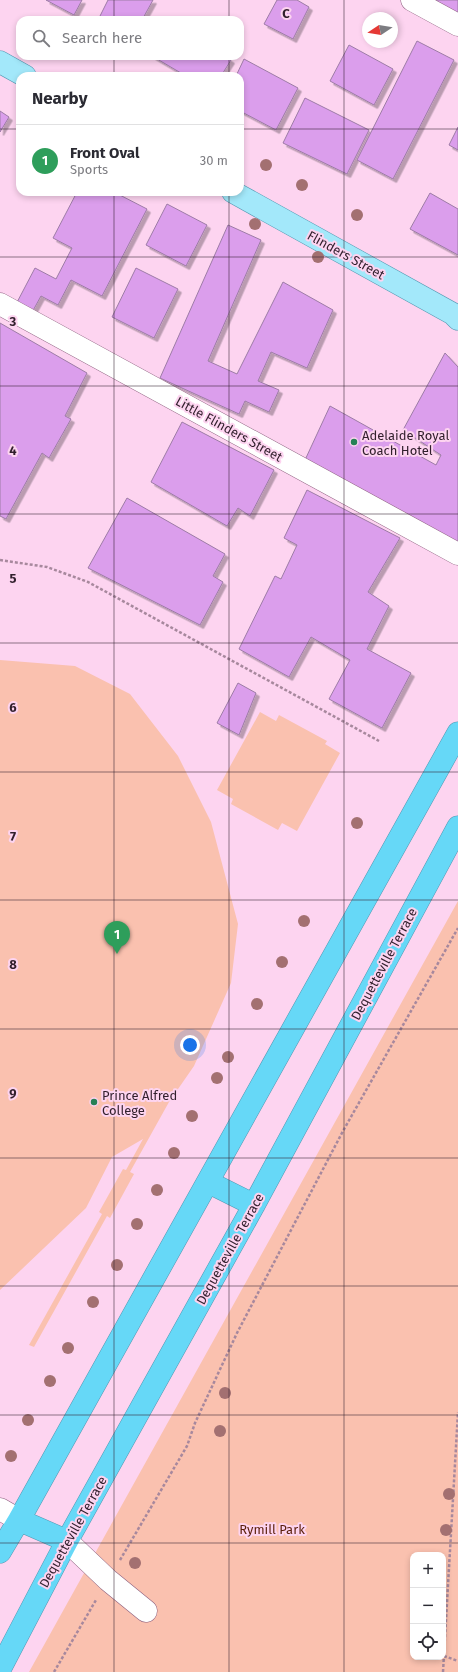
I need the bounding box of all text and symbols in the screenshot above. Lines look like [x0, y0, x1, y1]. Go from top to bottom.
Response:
text: C [282, 6, 290, 21]
north arrow [362, 12, 398, 48]
search box [16, 16, 244, 60]
icon: search [30, 27, 52, 49]
text: Search here [62, 29, 142, 47]
text: Nearby [32, 88, 87, 109]
text: Front Oval [70, 144, 139, 162]
text: 1 [42, 153, 48, 168]
text: 30 m [200, 153, 228, 168]
text: Sports [70, 162, 108, 177]
street label: Flinders Street [305, 228, 387, 283]
text: 3 [9, 314, 17, 329]
street label: Little Flinders Street [173, 393, 285, 465]
place label: Adelaide Royal Coach Hotel [362, 428, 449, 458]
marker: Adelaide Royal Coach Hotel [349, 437, 359, 447]
text: 4 [9, 443, 17, 458]
text: 5 [10, 571, 17, 586]
text: 6 [9, 700, 17, 715]
text: 7 [10, 829, 16, 844]
street label: Dequetteville Terrace [348, 905, 420, 1023]
pin: 1 [104, 921, 130, 954]
text: 8 [9, 957, 17, 972]
your location [180, 1035, 200, 1055]
text: 9 [9, 1086, 17, 1101]
place label: Prince Alfred College [102, 1088, 177, 1118]
marker: Prince Alfred College [89, 1097, 99, 1107]
street label: Dequetteville Terrace [193, 1191, 267, 1307]
street label: Dequetteville Terrace [36, 1474, 110, 1590]
park label: Rymill Park [239, 1522, 305, 1537]
map controls [410, 1552, 446, 1660]
button: + [410, 1552, 446, 1588]
button: − [410, 1588, 446, 1624]
button: locate [410, 1624, 446, 1660]

